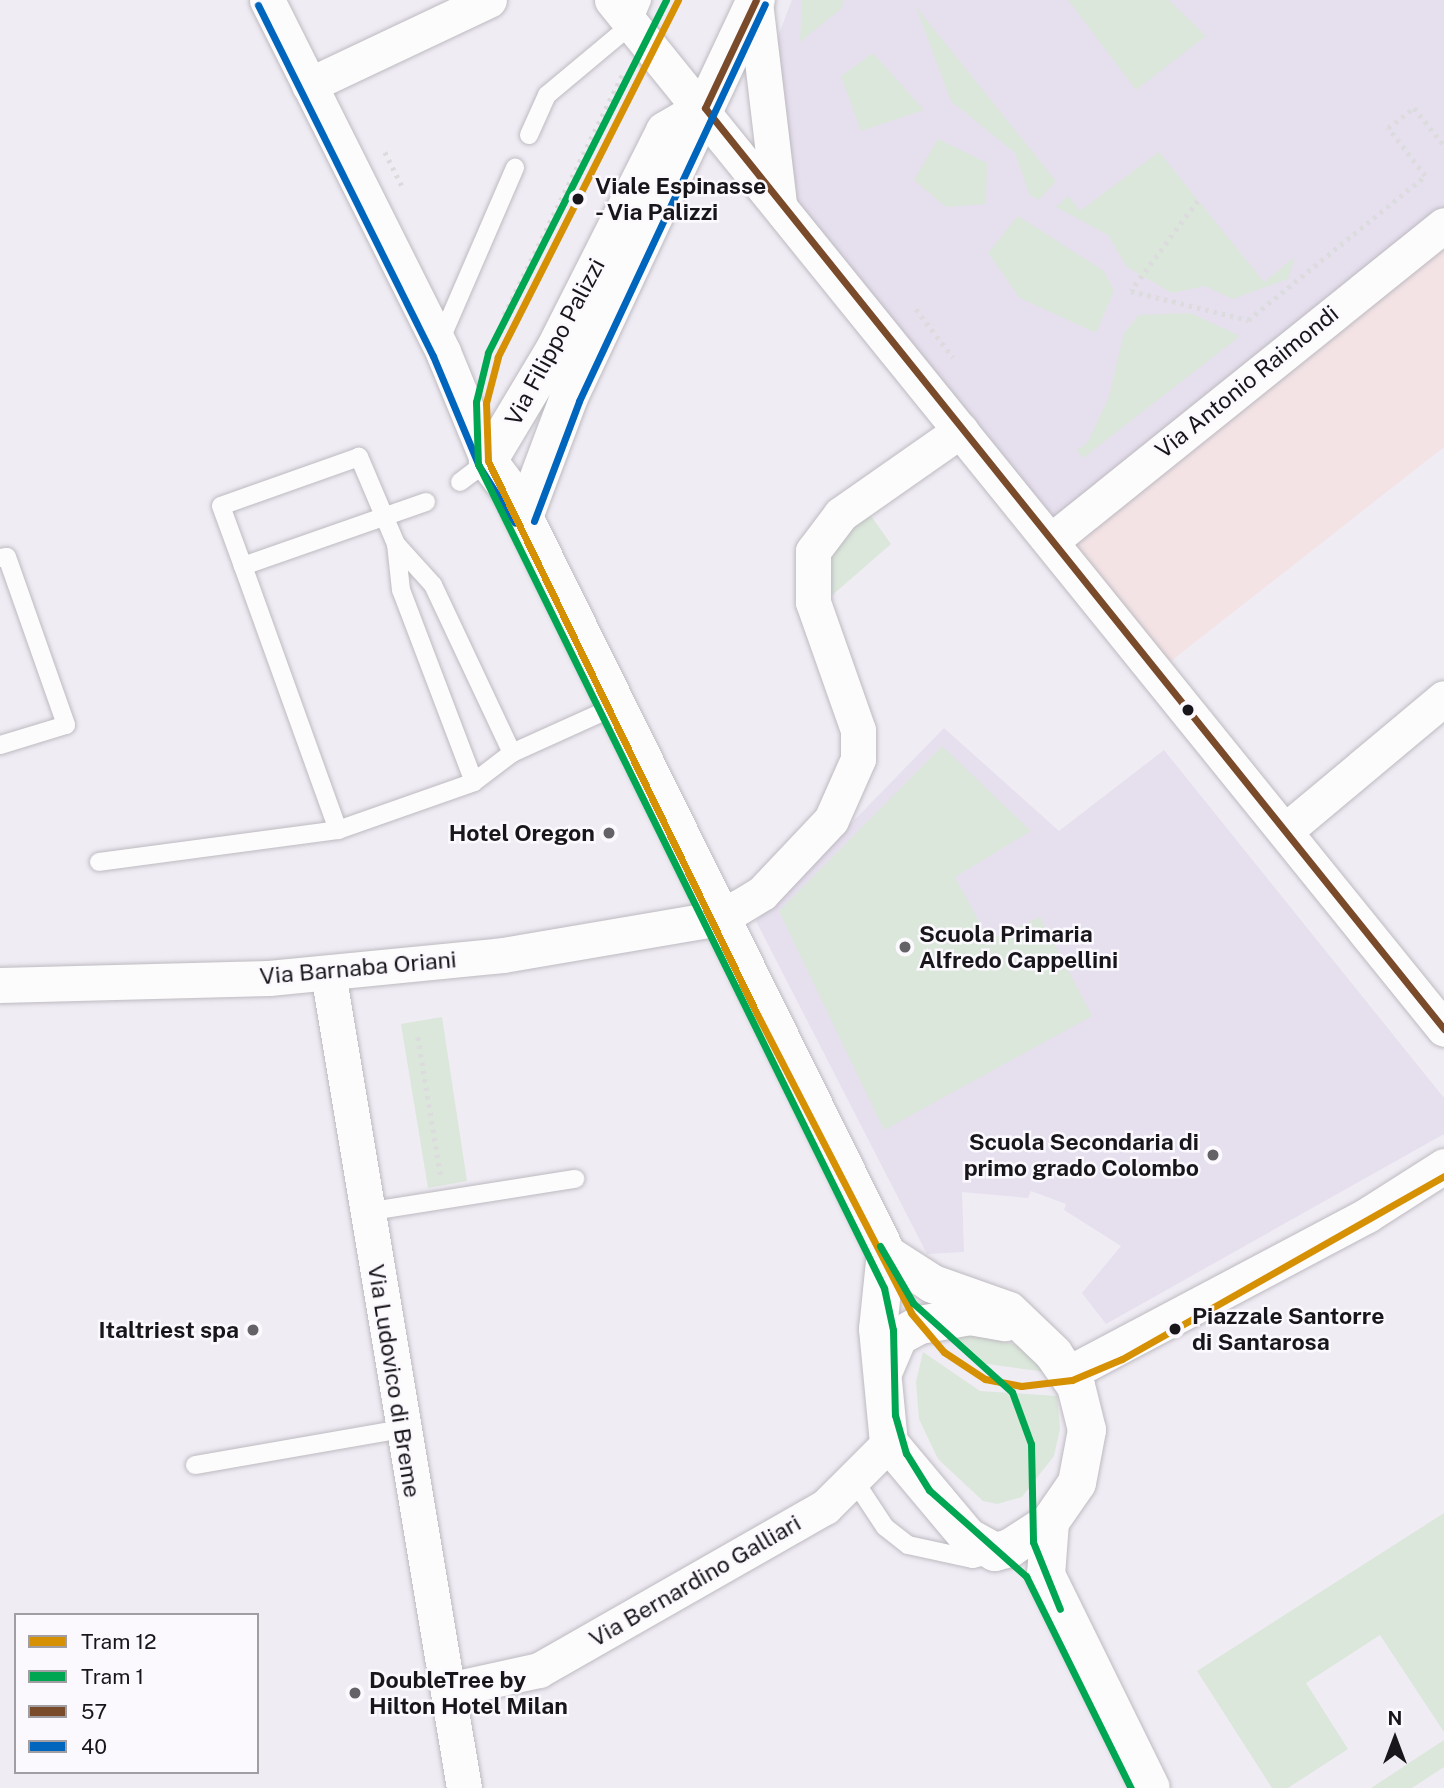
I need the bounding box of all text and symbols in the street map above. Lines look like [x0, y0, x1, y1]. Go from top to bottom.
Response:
place label: Viale Espinasse - Via Palizzi [595, 172, 766, 226]
marker: Viale Espinasse - Via Palizzi [567, 188, 589, 210]
street label: Via Filippo Palizzi [499, 254, 611, 430]
street label: Via Antonio Raimondi [1150, 300, 1344, 464]
unlabelled marker [1181, 703, 1195, 717]
place label: Hotel Oregon [449, 819, 595, 847]
marker: Hotel Oregon [601, 825, 617, 841]
place label: Scuola Primaria Alfredo Cappellini [919, 920, 1118, 974]
marker: Scuola Primaria Alfredo Cappellini [897, 939, 913, 955]
street label: Via Barnaba Oriani [258, 946, 458, 990]
place label: Scuola Secondaria di primo grado Colombo [963, 1128, 1199, 1182]
marker: Scuola Secondaria di primo grado Colombo [1205, 1147, 1221, 1163]
street label: Via Ludovico di Breme [362, 1262, 426, 1500]
place label: Piazzale Santorre di Santarosa [1192, 1302, 1384, 1356]
place label: Italtriest spa [99, 1316, 239, 1344]
marker: Piazzale Santorre di Santarosa [1164, 1318, 1186, 1340]
marker: Italtriest spa [245, 1322, 261, 1338]
street label: Via Bernardino Galliari [584, 1509, 806, 1653]
legend [14, 1613, 259, 1774]
text: Tram 12 [81, 1629, 157, 1654]
text: Tram 1 [81, 1664, 144, 1689]
place label: DoubleTree by Hilton Hotel Milan [369, 1666, 568, 1720]
marker: DoubleTree by Hilton Hotel Milan [347, 1685, 363, 1701]
text: 57 [81, 1699, 107, 1724]
north arrow [1360, 1704, 1430, 1774]
text: N [1388, 1707, 1402, 1729]
text: 40 [81, 1734, 107, 1759]

